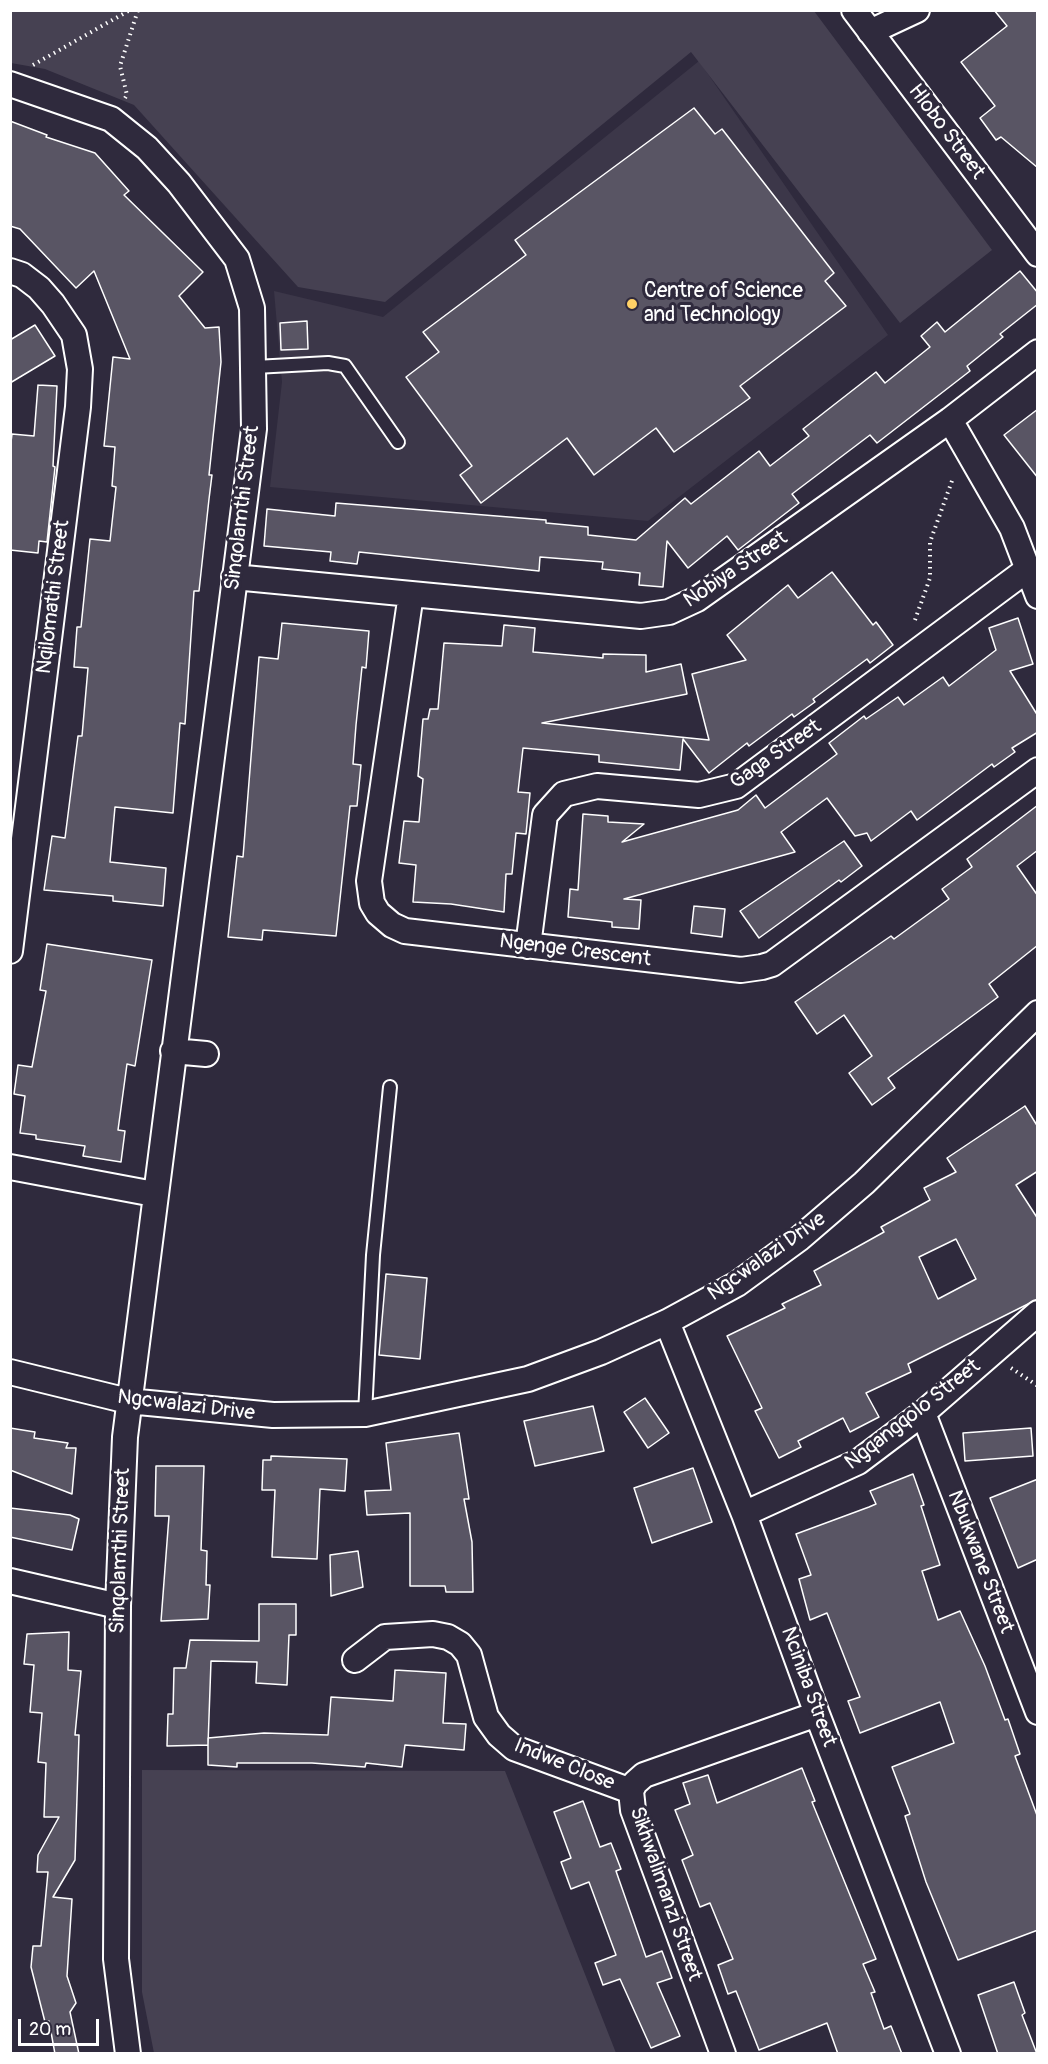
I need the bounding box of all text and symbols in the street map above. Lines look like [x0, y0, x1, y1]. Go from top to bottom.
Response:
street label: Hlobo Street [902, 79, 990, 185]
place label: Centre of Science and Technology [644, 279, 803, 329]
marker: Centre of Science and Technology [625, 297, 639, 311]
street label: Sinqolamthi Street [220, 424, 266, 592]
street label: Nqilomathi Street [32, 519, 76, 675]
street label: Nobiya Street [679, 526, 793, 614]
street label: Gaga Street [726, 714, 826, 796]
street label: Ngenge Crescent [498, 929, 652, 973]
street label: Ngcwalazi Drive [703, 1207, 831, 1307]
street label: Ngqangqolo Street [840, 1354, 986, 1476]
street label: Ngcwalazi Drive [116, 1385, 256, 1427]
street label: Sinqolamthi Street [106, 1468, 136, 1634]
street label: Nbukwane Street [941, 1487, 1019, 1637]
street label: Nciniba Street [775, 1624, 841, 1750]
street label: Indwe Close [510, 1733, 618, 1797]
street label: Sikhwalimanzi Street [623, 1804, 707, 1984]
scale bar [21, 2007, 102, 2045]
text: 20 m [29, 2018, 71, 2041]

